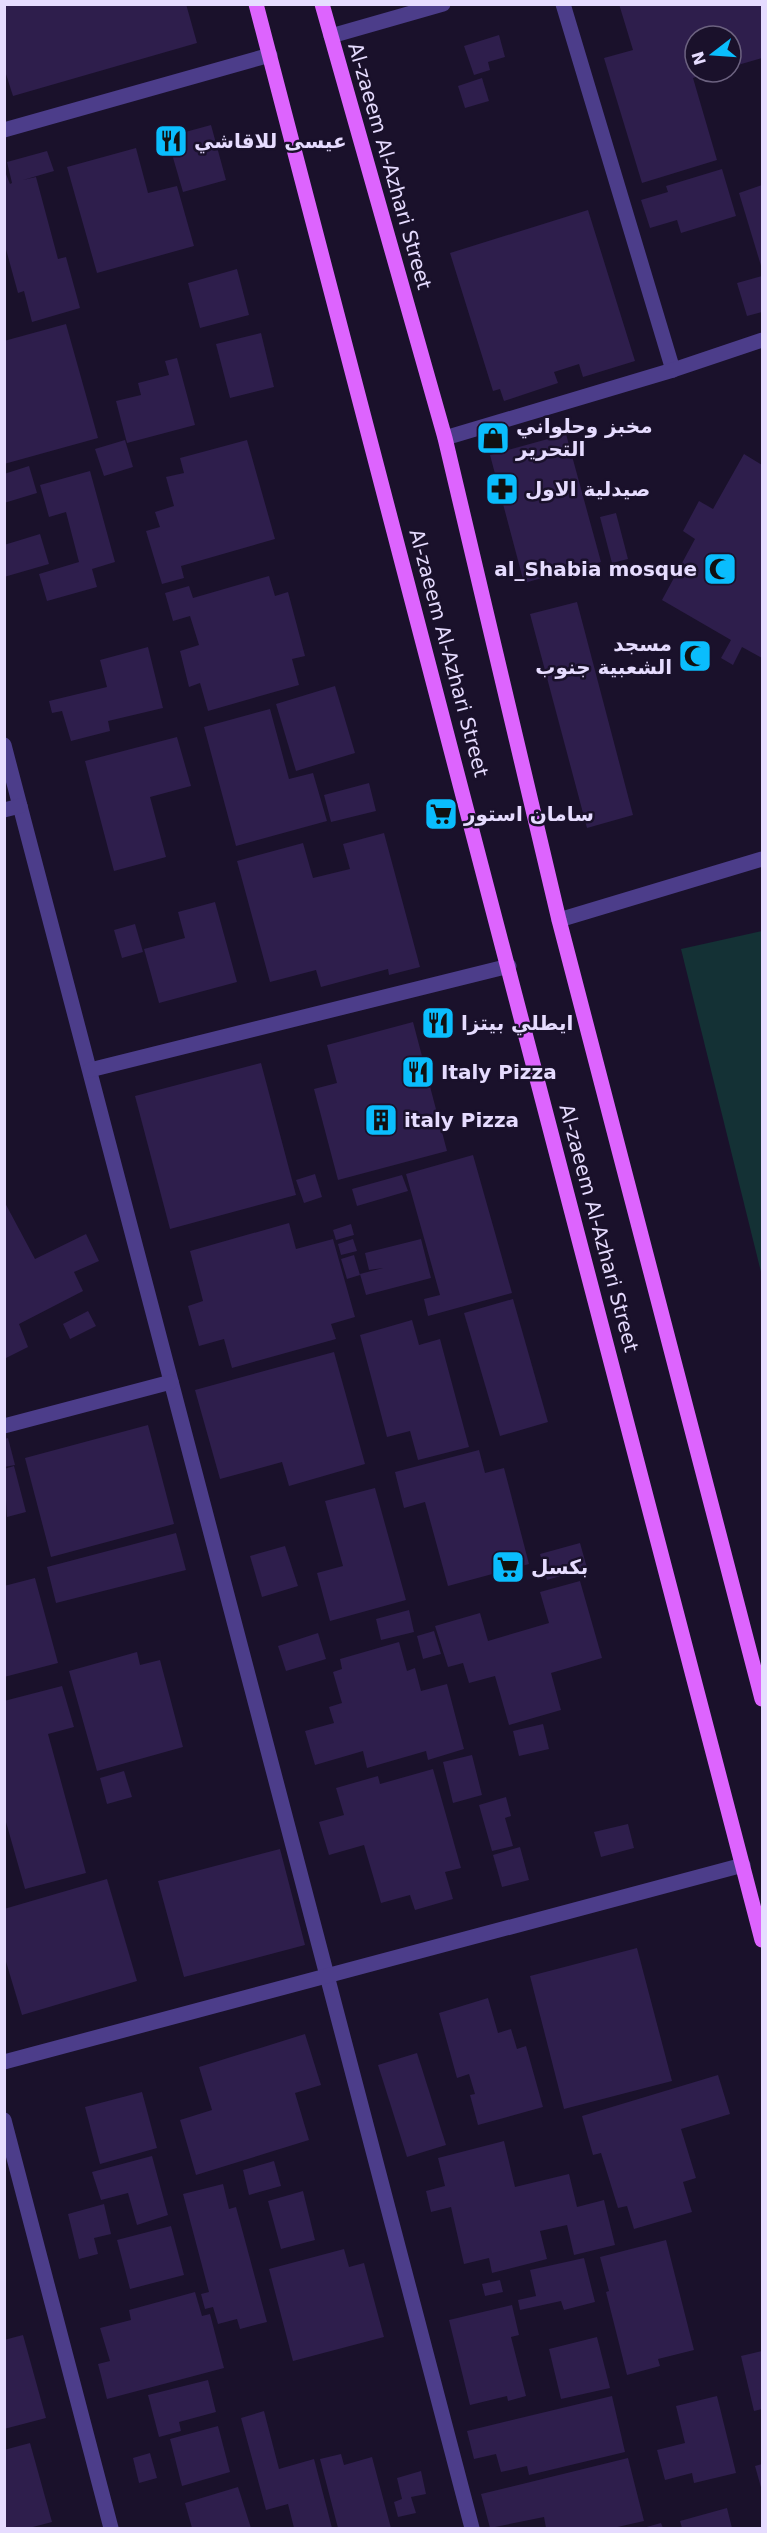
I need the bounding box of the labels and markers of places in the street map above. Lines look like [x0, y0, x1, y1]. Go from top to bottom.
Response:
restaurant icon: عيسى للاقاشي [153, 123, 189, 159]
place label: عيسى للاقاشي [194, 129, 347, 154]
place label: مخبز وحلواني التحرير [515, 414, 653, 461]
shop icon: مخبز وحلواني التحرير [475, 420, 511, 456]
pharmacy icon: صيدلية الاول [484, 471, 520, 507]
place label: صيدلية الاول [525, 477, 650, 501]
mosque icon: al_Shabia mosque [702, 551, 738, 587]
place label: al_Shabia mosque [494, 557, 697, 581]
place label: مسجد الشعبية جنوب [535, 632, 672, 679]
mosque icon: مسجد الشعبية جنوب [677, 638, 713, 674]
supermarket icon: سامان استور [423, 796, 459, 832]
place label: سامان استور [463, 802, 594, 826]
restaurant icon: ايطلي بيتزا [420, 1005, 456, 1041]
place label: ايطلي بيتزا [461, 1011, 573, 1036]
restaurant icon: Italy Pizza [400, 1054, 436, 1090]
place label: Italy Pizza [441, 1060, 557, 1084]
building icon: italy Pizza [363, 1102, 399, 1138]
place label: italy Pizza [404, 1108, 519, 1132]
supermarket icon: بكسل [490, 1549, 526, 1585]
place label: بكسل [531, 1555, 588, 1579]

